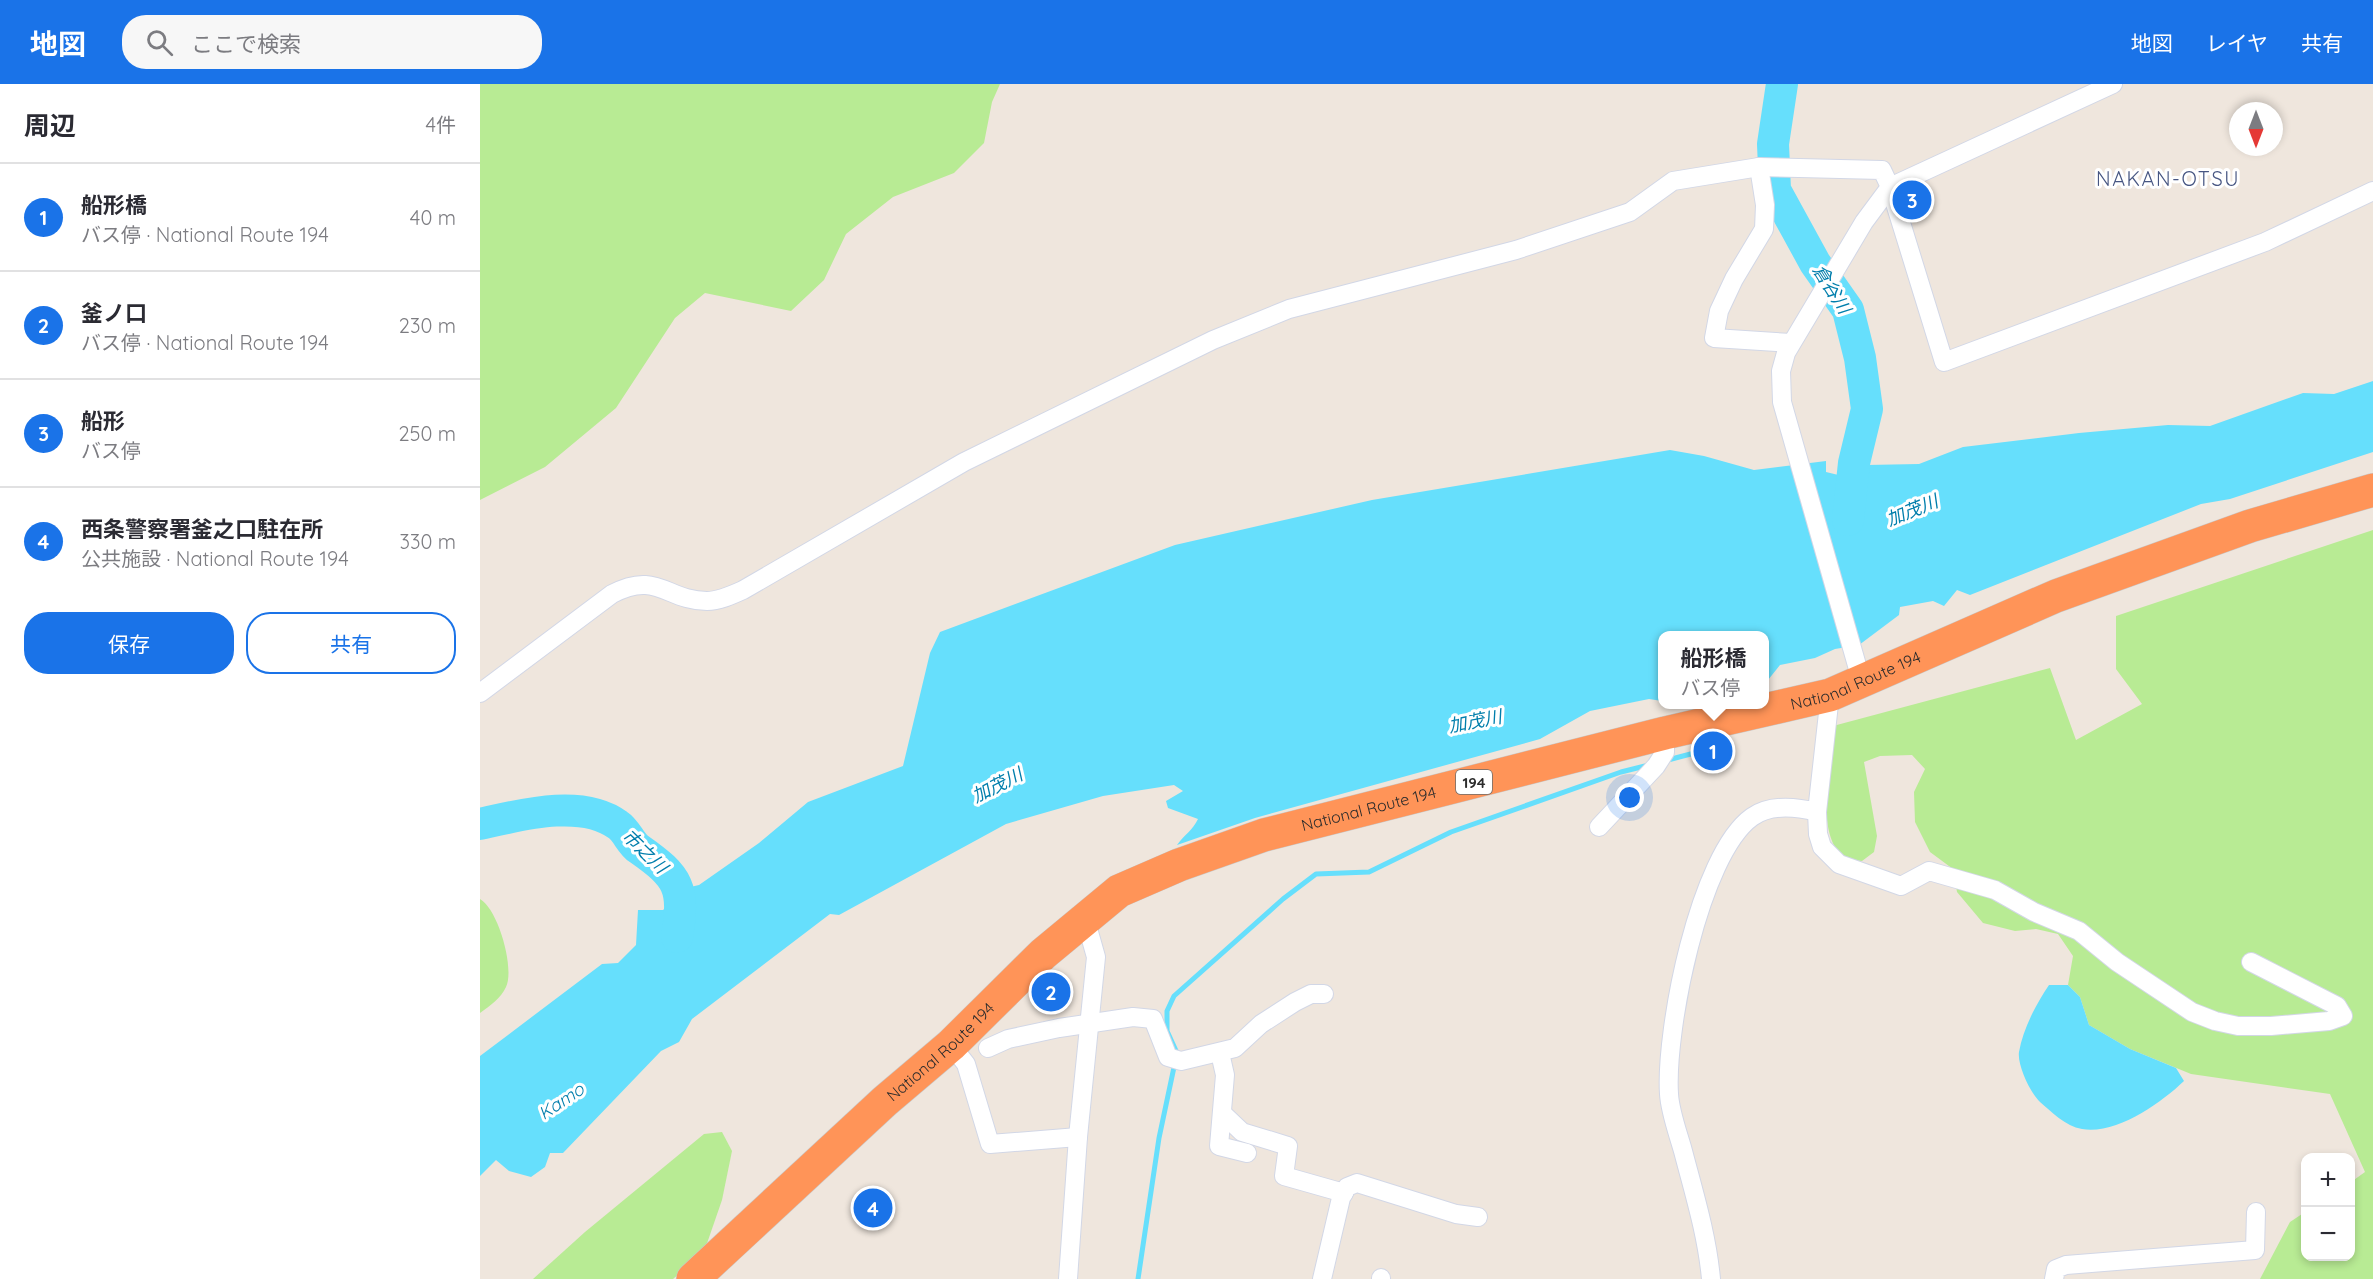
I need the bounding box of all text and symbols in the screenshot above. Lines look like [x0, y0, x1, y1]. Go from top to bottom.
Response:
search box [122, 15, 542, 69]
text: 地図 [30, 26, 86, 61]
icon: search [143, 26, 176, 59]
text: ここで検索 [191, 30, 301, 58]
text: 地図 [2131, 30, 2173, 56]
text: レイヤ [2206, 30, 2268, 56]
text: 共有 [2301, 30, 2343, 56]
north arrow [2229, 102, 2283, 156]
text: 周辺 [24, 109, 76, 142]
text: 4件 [425, 112, 456, 137]
district label: NAKAN-OTSU [2096, 166, 2240, 191]
pin: 3 [1892, 178, 1932, 222]
text: 船形橋 [81, 191, 147, 219]
text: 1 [40, 205, 47, 230]
text: 40 m [410, 205, 456, 230]
text: バス停 · National Route 194 [81, 222, 329, 247]
water label: 倉谷川 [1808, 260, 1857, 320]
text: 釜ノ口 [81, 299, 147, 327]
text: 2 [38, 313, 49, 338]
text: 230 m [399, 313, 456, 338]
text: バス停 · National Route 194 [81, 330, 329, 355]
text: 船形 [81, 407, 125, 435]
text: 3 [38, 421, 49, 446]
text: 250 m [398, 421, 456, 446]
text: バス停 [81, 438, 141, 463]
water label: 加茂川 [1883, 488, 1943, 531]
text: 西条警察署釜之口駐在所 [81, 515, 323, 543]
text: 4 [38, 529, 49, 554]
text: 330 m [399, 529, 456, 554]
text: 公共施設 · National Route 194 [81, 546, 349, 571]
button: 保存 [24, 612, 234, 674]
button: 共有 [246, 612, 456, 674]
popup [1658, 631, 1769, 709]
text: 船形橋 [1680, 644, 1747, 672]
street label: National Route 194 [1788, 646, 1924, 714]
text: バス停 [1680, 675, 1740, 700]
water label: 加茂川 [1446, 704, 1506, 737]
pin: 1 [1694, 728, 1732, 774]
water label: 加茂川 [968, 762, 1028, 808]
road number: 194 [1456, 770, 1492, 794]
street label: National Route 194 [1299, 782, 1438, 835]
your location [1615, 783, 1644, 812]
water label: 市之川 [618, 824, 674, 879]
pin: 2 [1032, 970, 1070, 1014]
street label: National Route 194 [882, 998, 998, 1105]
water label: Kamo [534, 1077, 589, 1125]
map controls [2301, 1153, 2355, 1261]
button: + [2301, 1153, 2355, 1207]
pin: 4 [854, 1186, 892, 1230]
button: − [2301, 1207, 2355, 1261]

